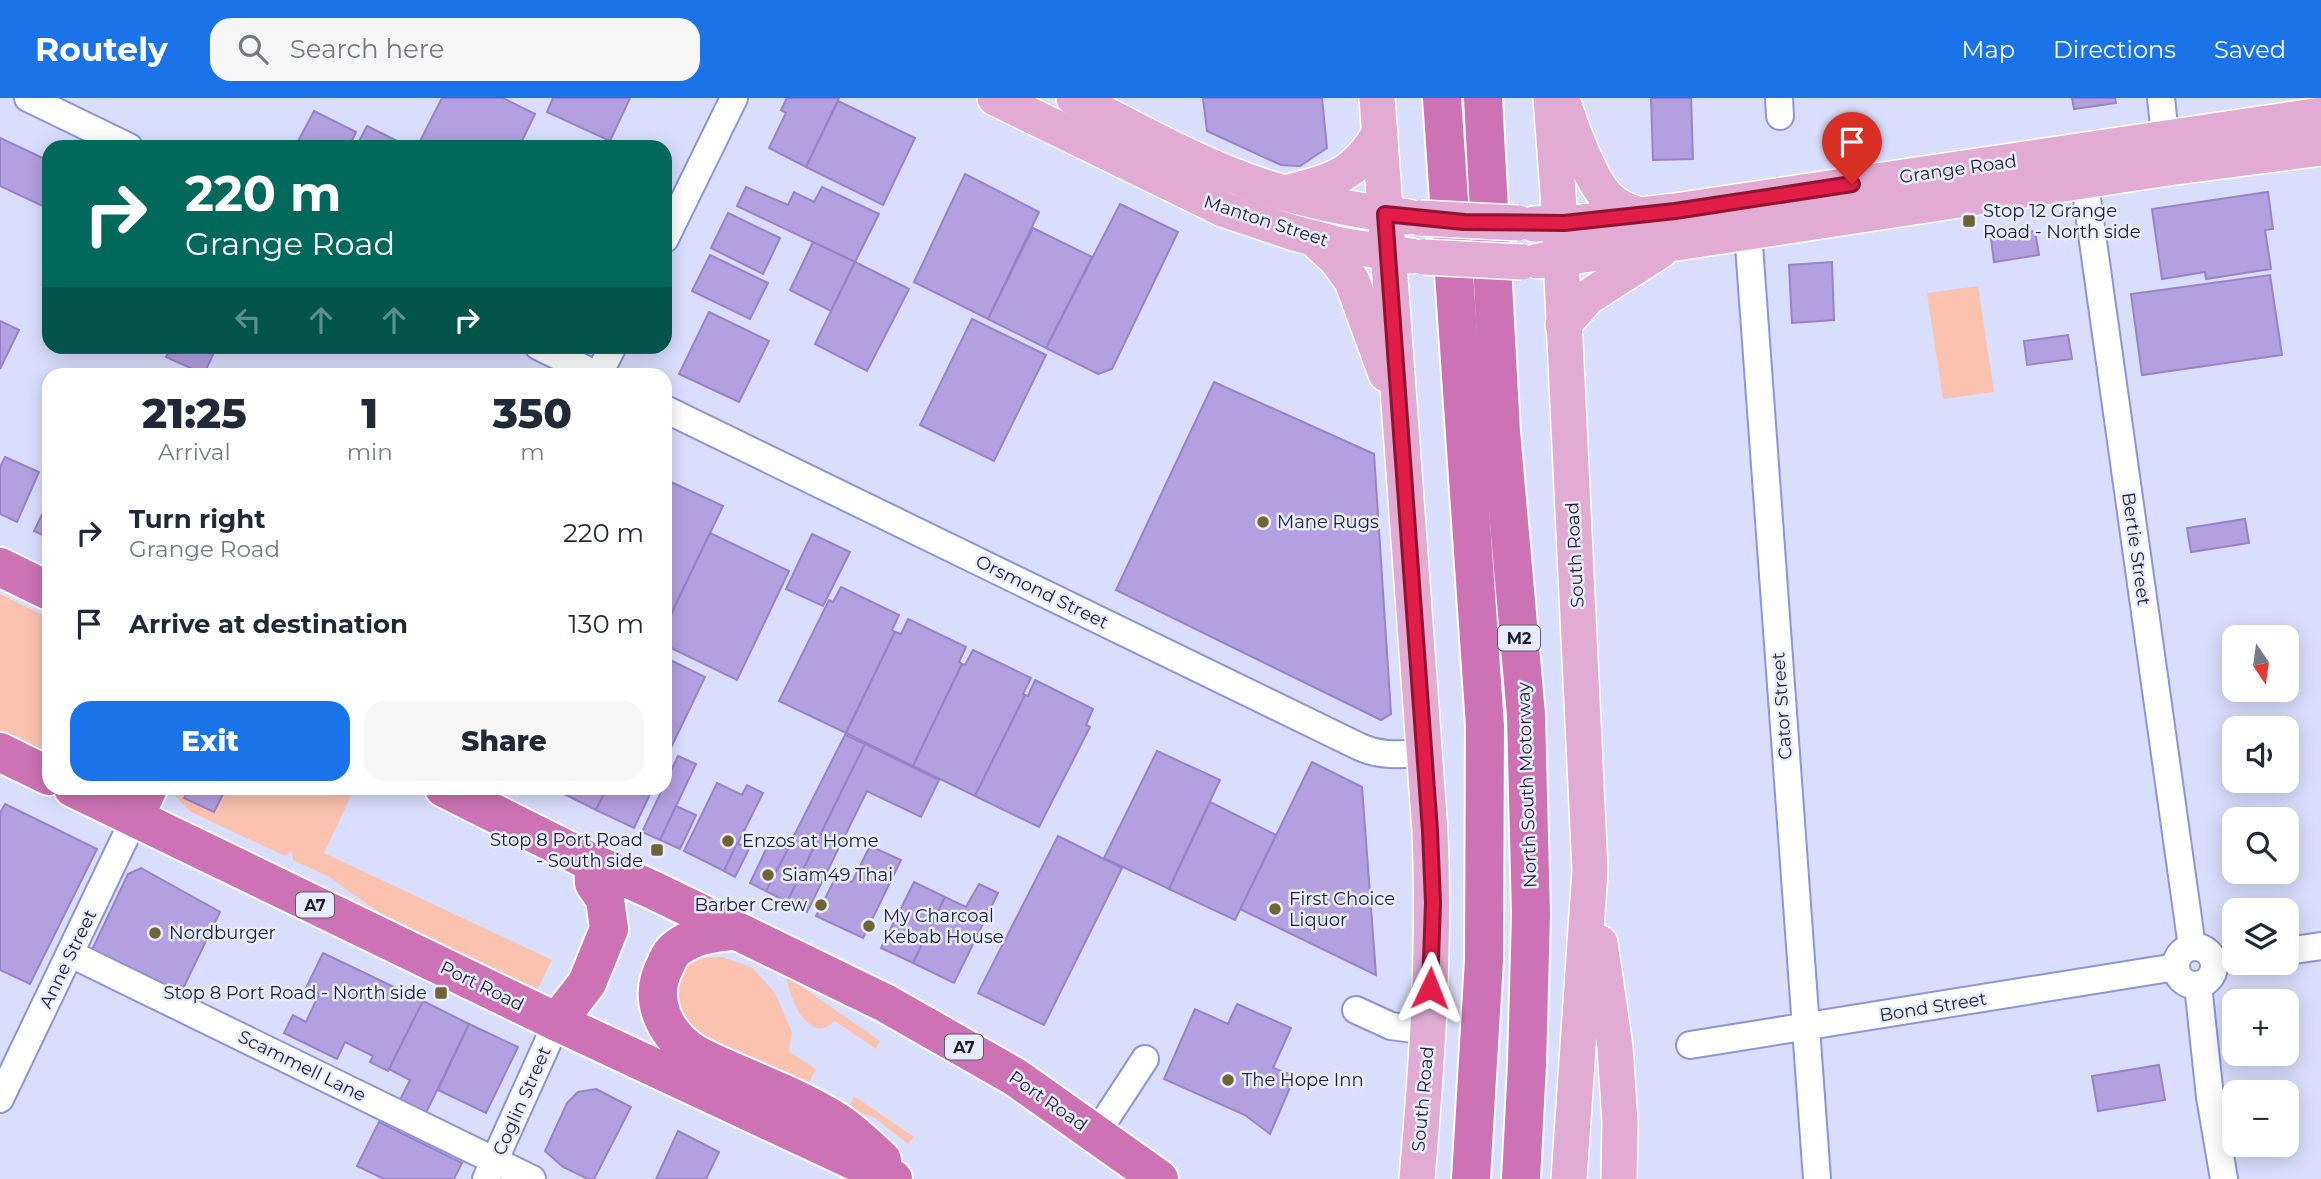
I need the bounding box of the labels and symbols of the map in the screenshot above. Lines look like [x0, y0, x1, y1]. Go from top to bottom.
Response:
pin [1822, 112, 1882, 184]
street label: Grange Road [1898, 150, 2018, 188]
street label: Manton Street [1201, 191, 1331, 251]
place label: Stop 12 Grange Road - North side [1983, 200, 2141, 243]
marker: Stop 12 Grange Road - North side [1961, 213, 1977, 229]
street label: Bertie Street [2117, 491, 2155, 607]
street label: South Road [1561, 502, 1589, 608]
place label: Mane Rugs [1277, 511, 1379, 533]
marker: Mane Rugs [1255, 514, 1271, 530]
street label: Orsmond Street [972, 550, 1112, 634]
road number: M2 [1498, 625, 1540, 650]
north arrow [2222, 625, 2300, 702]
street label: Cator Street [1767, 651, 1797, 761]
street label: North South Motorway [1512, 681, 1542, 888]
place label: Stop 8 Port Road - South side [490, 829, 643, 872]
place label: Enzos at Home [742, 830, 879, 852]
marker: Enzos at Home [720, 833, 736, 849]
marker: Stop 8 Port Road - South side [649, 842, 665, 858]
place label: Siam49 Thai [782, 864, 893, 886]
marker: Siam49 Thai [760, 867, 776, 883]
place label: First Choice Liquor [1289, 888, 1395, 931]
road number: A7 [296, 892, 334, 918]
place label: Barber Crew [694, 894, 807, 916]
marker: Barber Crew [813, 897, 829, 913]
marker: First Choice Liquor [1267, 901, 1283, 917]
place label: My Charcoal Kebab House [883, 905, 1004, 948]
street label: Anne Street [35, 906, 101, 1012]
marker: My Charcoal Kebab House [861, 918, 877, 934]
place label: Nordburger [169, 922, 276, 944]
marker: Nordburger [147, 925, 163, 941]
position arrow [1393, 951, 1467, 1025]
street label: Port Road [436, 956, 528, 1016]
place label: Stop 8 Port Road - North side [163, 982, 427, 1004]
marker: Stop 8 Port Road - North side [433, 985, 449, 1001]
street label: Bond Street [1878, 988, 1988, 1026]
street label: Scammell Lane [234, 1026, 370, 1107]
road number: A7 [945, 1035, 983, 1060]
street label: Coglin Street [488, 1043, 556, 1159]
street label: South Road [1407, 1045, 1439, 1153]
street label: Port Road [1005, 1066, 1091, 1136]
place label: The Hope Inn [1242, 1069, 1364, 1091]
marker: The Hope Inn [1220, 1072, 1236, 1088]

